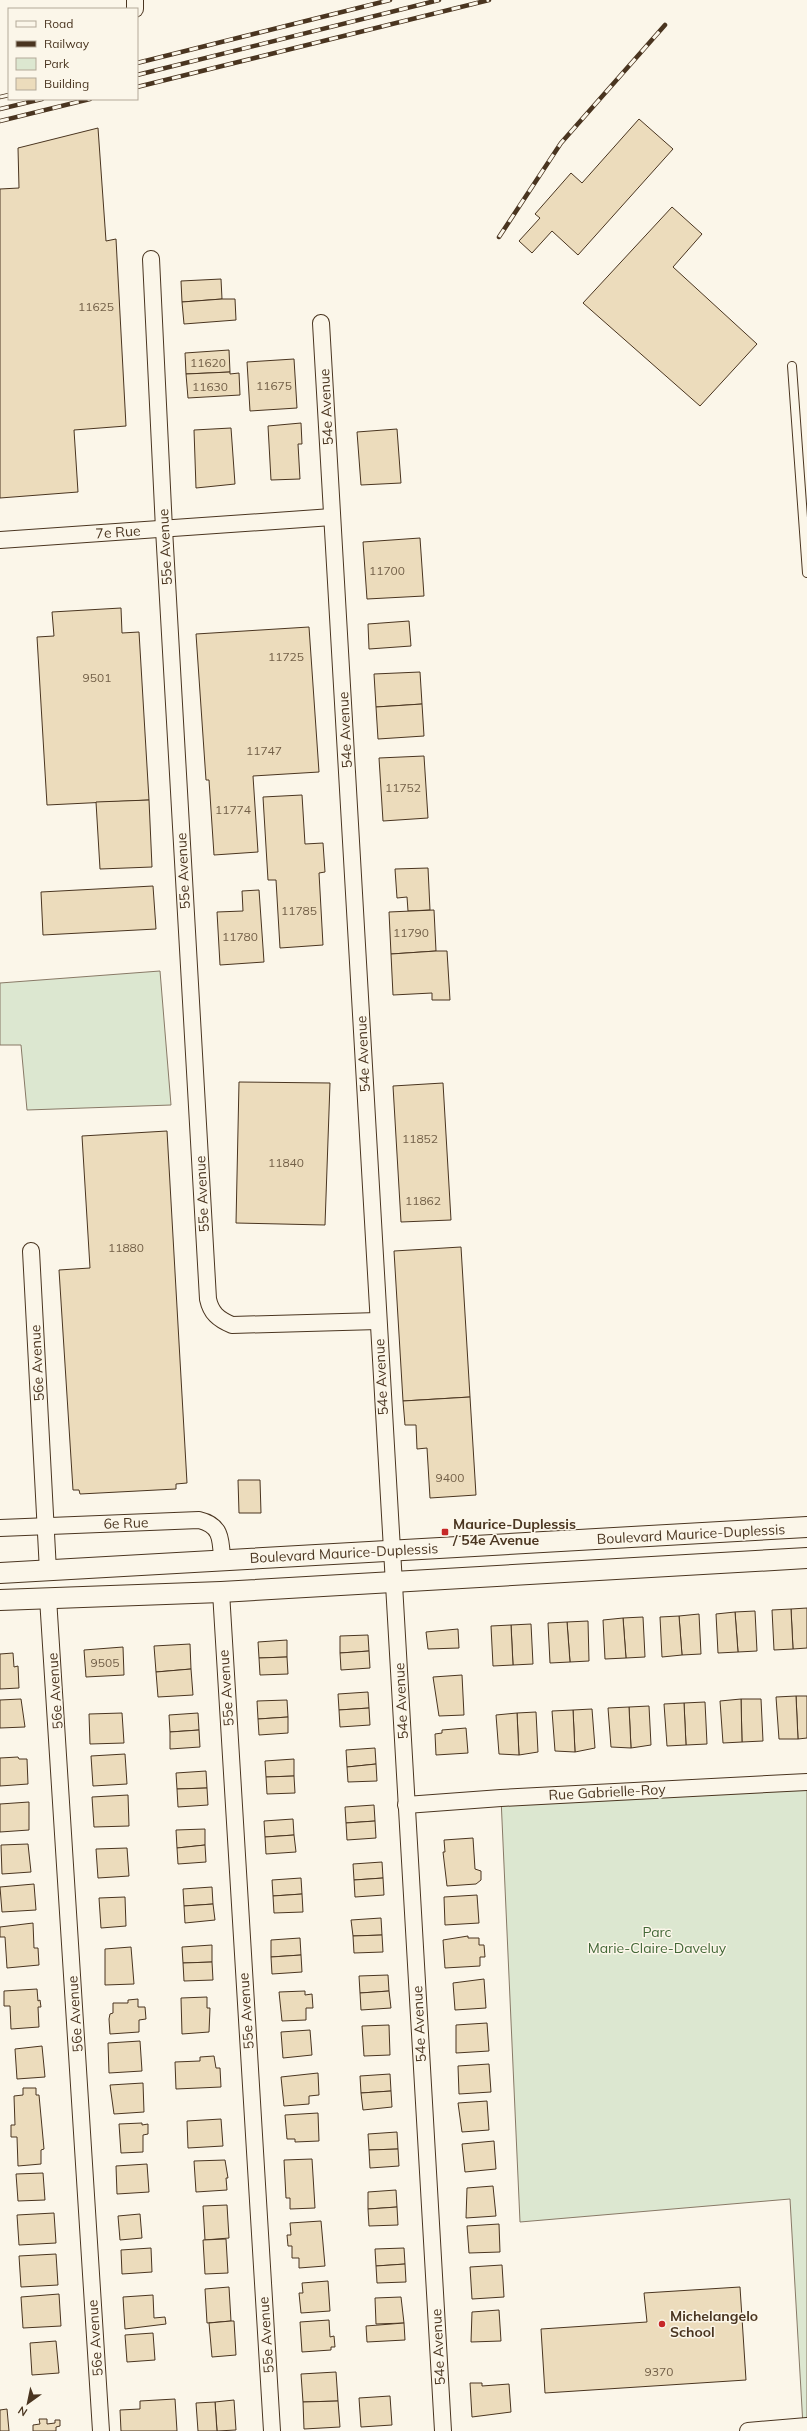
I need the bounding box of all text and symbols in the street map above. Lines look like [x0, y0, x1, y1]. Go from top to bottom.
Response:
legend [8, 8, 138, 100]
text: Road [44, 16, 73, 31]
text: Railway [44, 36, 90, 51]
text: Park [44, 56, 70, 71]
text: Building [44, 76, 89, 91]
house number: 11625 [78, 299, 114, 314]
house number: 11620 [190, 355, 226, 370]
street label: 54e Avenue [315, 368, 337, 446]
house number: 11675 [256, 378, 292, 393]
house number: 11630 [192, 379, 228, 394]
street label: 55e Avenue [154, 508, 176, 586]
street label: 7e Rue [95, 521, 141, 543]
house number: 11700 [369, 563, 405, 578]
house number: 11725 [268, 649, 304, 664]
house number: 9501 [83, 670, 111, 685]
street label: 54e Avenue [334, 691, 356, 769]
house number: 11747 [246, 743, 282, 758]
house number: 11752 [385, 780, 421, 795]
house number: 11774 [215, 802, 251, 817]
street label: 55e Avenue [172, 832, 194, 910]
house number: 11785 [281, 903, 317, 918]
house number: 11790 [393, 925, 429, 940]
house number: 11780 [222, 929, 258, 944]
street label: 54e Avenue [352, 1015, 374, 1093]
house number: 11852 [402, 1131, 438, 1146]
street label: 55e Avenue [191, 1155, 213, 1233]
house number: 11840 [268, 1155, 304, 1170]
house number: 11862 [405, 1193, 441, 1208]
house number: 11880 [108, 1240, 144, 1255]
street label: 56e Avenue [26, 1324, 48, 1402]
street label: 54e Avenue [370, 1338, 392, 1416]
house number: 9400 [436, 1470, 464, 1485]
street label: 6e Rue [103, 1513, 149, 1533]
place label: Maurice-Duplessis / 54e Avenue [452, 1515, 576, 1549]
street label: Boulevard Maurice-Duplessis [596, 1520, 786, 1548]
marker: Maurice-Duplessis / 54e Avenue [440, 1527, 450, 1537]
street label: Boulevard Maurice-Duplessis [249, 1539, 439, 1567]
street label: 55e Avenue [214, 1649, 238, 1727]
street label: 56e Avenue [43, 1652, 67, 1730]
house number: 9505 [91, 1655, 119, 1670]
street label: 54e Avenue [390, 1662, 412, 1740]
street label: Rue Gabrielle-Roy [548, 1780, 667, 1804]
park label: Parc Marie-Claire-Daveluy [588, 1923, 727, 1957]
street label: 55e Avenue [234, 1972, 258, 2050]
street label: 56e Avenue [63, 1975, 87, 2053]
street label: 54e Avenue [408, 1985, 430, 2063]
street label: 55e Avenue [254, 2296, 278, 2374]
street label: 56e Avenue [83, 2299, 107, 2377]
place label: Michelangelo School [670, 2307, 758, 2341]
street label: 54e Avenue [427, 2308, 449, 2386]
marker: Michelangelo School [657, 2319, 667, 2329]
house number: 9370 [645, 2364, 673, 2379]
north arrow [8, 2383, 48, 2423]
text: N [15, 2403, 30, 2420]

